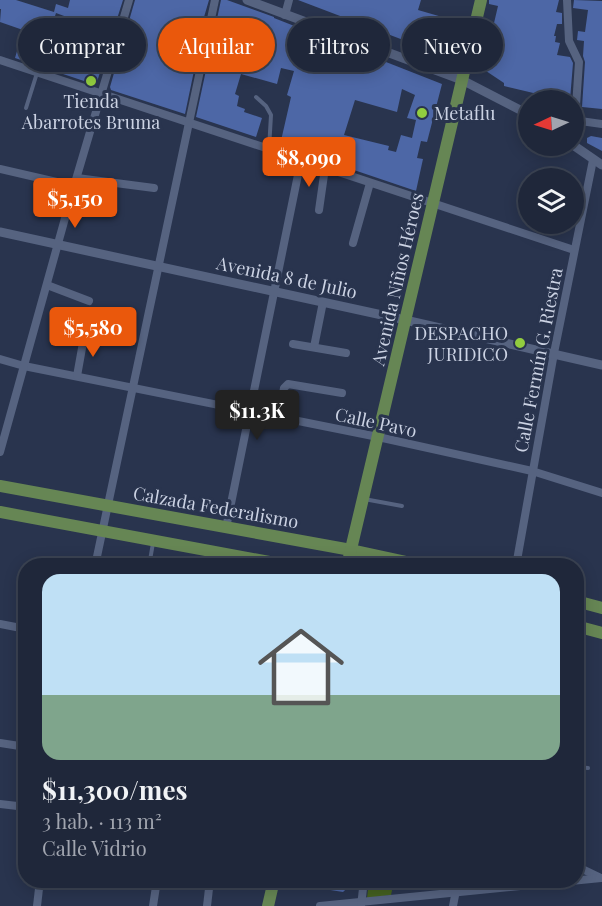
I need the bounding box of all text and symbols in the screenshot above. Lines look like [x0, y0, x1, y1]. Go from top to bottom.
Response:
chip: Comprar [18, 18, 146, 72]
chip: Alquilar [158, 18, 275, 72]
chip: Filtros [287, 18, 390, 72]
chip: Nuevo [402, 18, 503, 72]
marker: Tienda Abarrotes Bruma [84, 74, 98, 88]
place label: Tienda Abarrotes Bruma [21, 89, 160, 134]
north arrow [518, 90, 584, 156]
map controls [518, 90, 584, 234]
place label: Metaflu [434, 101, 496, 125]
marker: Metaflu [415, 106, 429, 120]
pin: $8,090 [260, 137, 358, 188]
text: $8,090 [277, 143, 341, 170]
button: layers [518, 168, 584, 234]
pin: $5,150 [26, 178, 124, 229]
text: $5,150 [47, 184, 103, 211]
street label: Avenida Niños Héroes [365, 190, 429, 369]
street label: Avenida 8 de Julio [214, 250, 360, 304]
street label: Calle Fermín G. Riestra [508, 266, 568, 454]
pin: $5,580 [44, 307, 142, 358]
text: $5,580 [63, 313, 123, 340]
place label: DESPACHO JURIDICO [414, 321, 508, 366]
marker: DESPACHO JURIDICO [513, 336, 527, 350]
pin: $11.3K [208, 390, 306, 441]
text: $11.3K [229, 396, 285, 423]
street label: Calle Pavo [333, 402, 419, 442]
street label: Calzada Federalismo [131, 481, 301, 533]
icon: home [247, 613, 355, 721]
text: $11,300/mes [42, 772, 188, 807]
text: 3 hab. · 113 m² [42, 807, 162, 834]
text: Calle Vidrio [42, 834, 147, 861]

